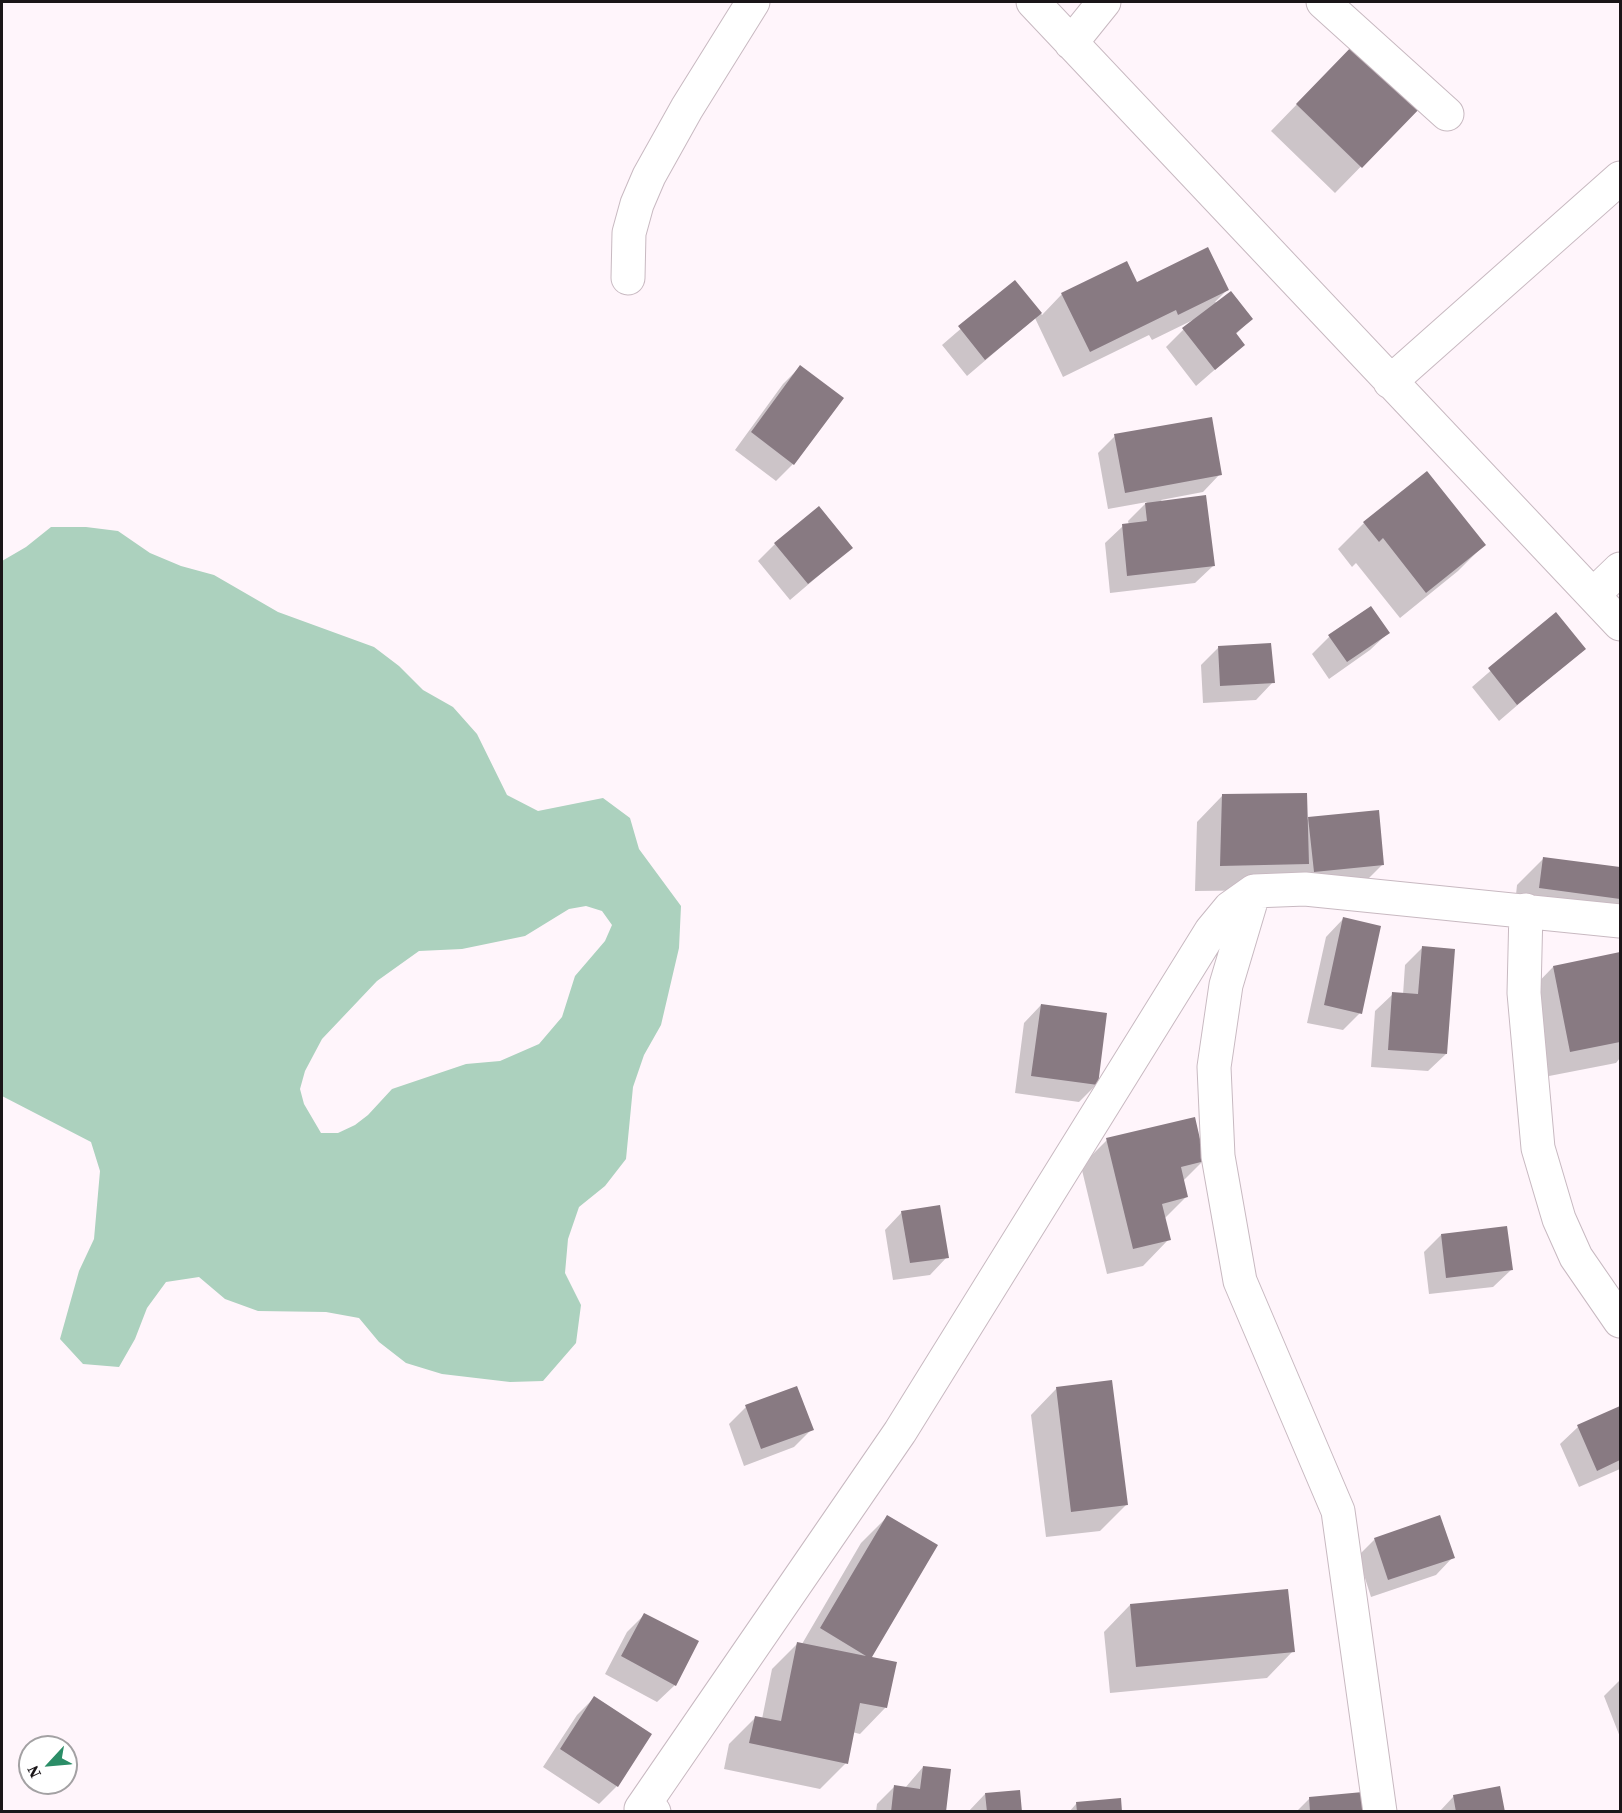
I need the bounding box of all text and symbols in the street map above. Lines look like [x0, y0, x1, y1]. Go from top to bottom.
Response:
north arrow [18, 1735, 78, 1795]
text: N [21, 1762, 46, 1782]

